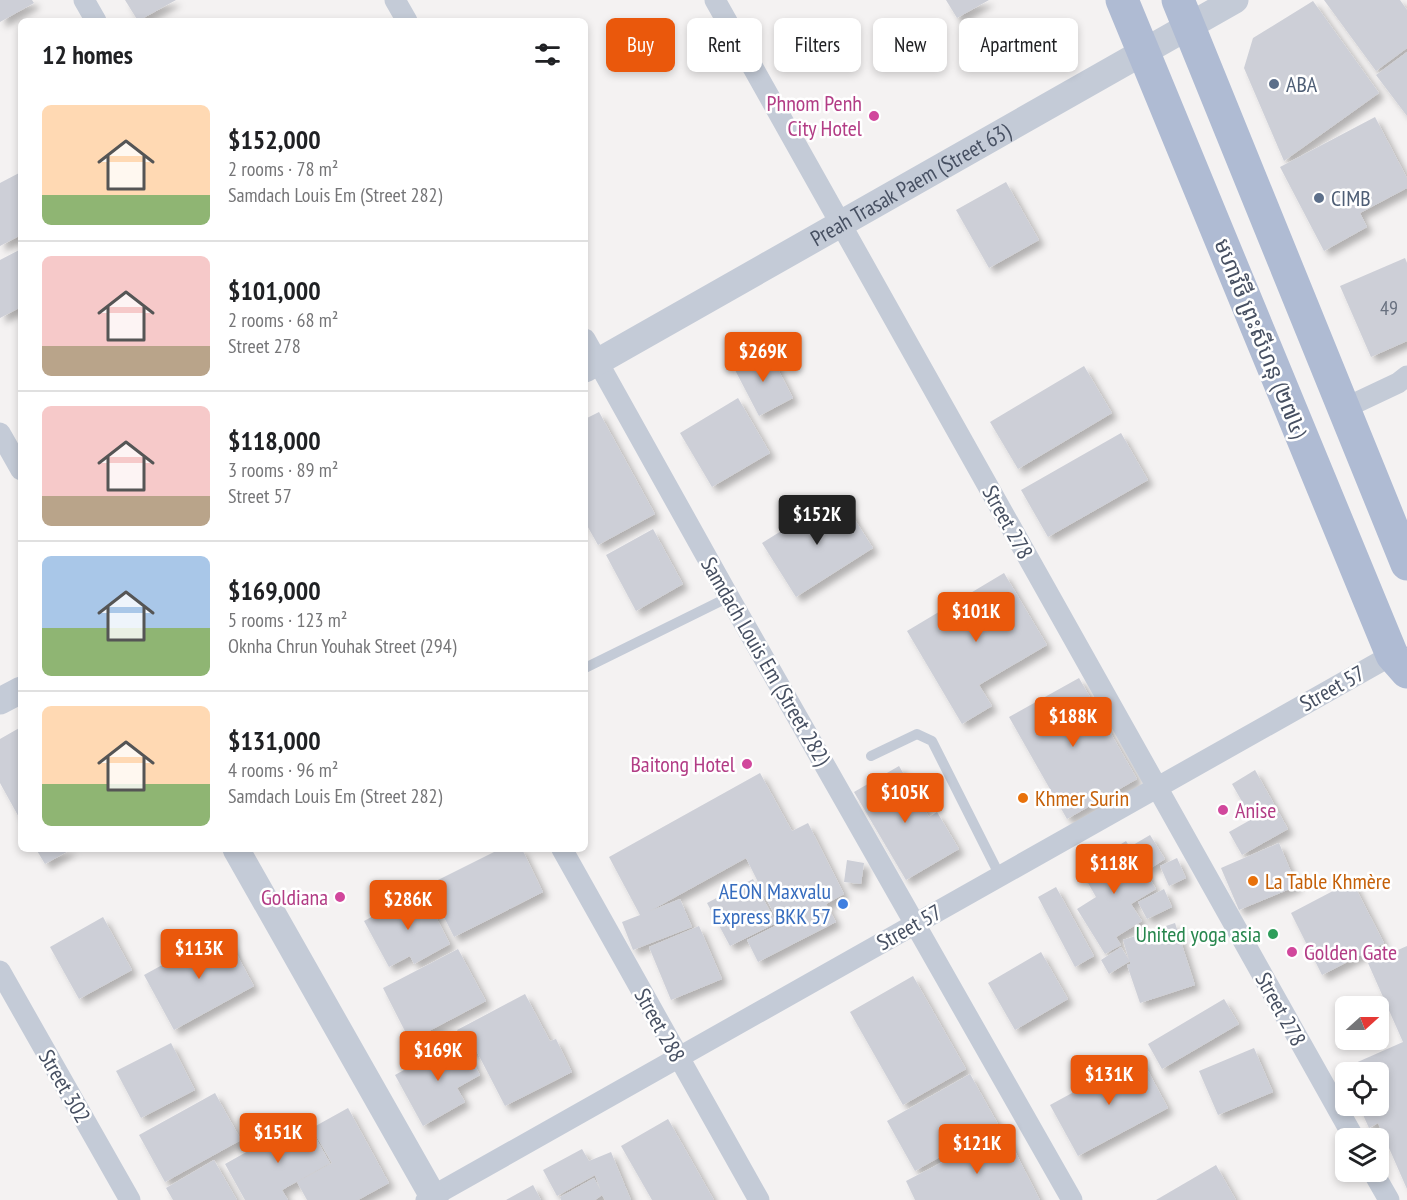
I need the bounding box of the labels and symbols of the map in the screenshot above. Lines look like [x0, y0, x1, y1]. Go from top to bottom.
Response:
place label: ABA [1286, 70, 1318, 98]
marker: ABA [1267, 77, 1281, 91]
place label: Phnom Penh City Hotel [767, 89, 863, 142]
marker: Phnom Penh City Hotel [867, 109, 881, 123]
street label: Preah Trasak Paem (Street 63) [805, 116, 1016, 252]
place label: CIMB [1331, 184, 1371, 212]
marker: CIMB [1312, 191, 1326, 205]
street label: មហាវិថី ព្រះសីហនុ (២៧៤) [1208, 234, 1314, 443]
house number: 49 [1380, 295, 1398, 321]
pin: $269K [721, 332, 805, 383]
street label: Street 278 [976, 480, 1040, 564]
pin: $152K [775, 495, 859, 546]
street label: Samdach Louis Em (Street 282) [695, 552, 837, 771]
pin: $101K [934, 592, 1018, 643]
street label: Street 57 [1295, 659, 1369, 717]
pin: $188K [1031, 697, 1115, 748]
place label: Baitong Hotel [630, 750, 736, 778]
marker: Baitong Hotel [740, 757, 754, 771]
pin: $105K [863, 773, 947, 824]
place label: Khmer Surin [1035, 784, 1129, 812]
marker: Khmer Surin [1016, 791, 1030, 805]
place label: Anise [1235, 796, 1276, 824]
marker: Anise [1216, 803, 1230, 817]
pin: $118K [1072, 844, 1156, 895]
place label: La Table Khmère [1265, 867, 1391, 895]
marker: La Table Khmère [1246, 874, 1260, 888]
place label: AEON Maxvalu Express BKK 57 [712, 877, 831, 930]
pin: $286K [366, 880, 450, 931]
place label: Goldiana [261, 883, 328, 911]
marker: Goldiana [333, 890, 347, 904]
marker: AEON Maxvalu Express BKK 57 [836, 897, 850, 911]
street label: Street 57 [872, 898, 946, 956]
place label: United yoga asia [1136, 920, 1261, 948]
marker: United yoga asia [1266, 927, 1280, 941]
pin: $113K [157, 929, 241, 980]
place label: Golden Gate [1304, 938, 1397, 966]
marker: Golden Gate [1285, 945, 1299, 959]
street label: Street 278 [1249, 967, 1313, 1051]
street label: Street 288 [628, 983, 692, 1067]
north arrow [1335, 996, 1389, 1050]
pin: $169K [396, 1031, 480, 1082]
street label: Street 302 [33, 1044, 97, 1128]
pin: $131K [1067, 1055, 1151, 1106]
pin: $151K [236, 1113, 320, 1164]
pin: $121K [935, 1124, 1019, 1175]

